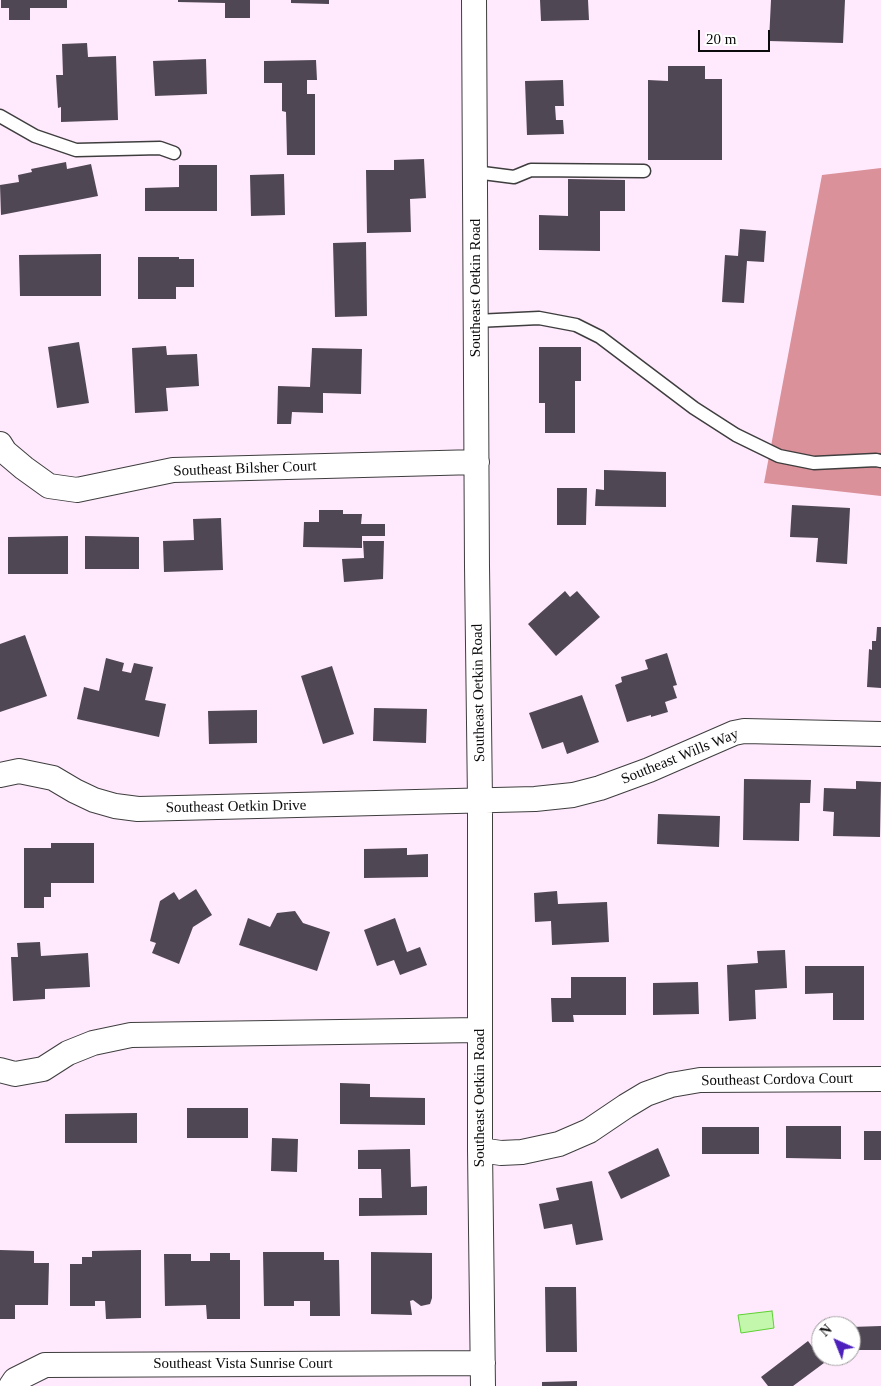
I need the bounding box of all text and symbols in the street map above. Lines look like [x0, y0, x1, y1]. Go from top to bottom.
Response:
scale bar [701, 20, 774, 52]
text: 20 m [706, 31, 736, 47]
street label: Southeast Oetkin Road [467, 219, 485, 357]
street label: Southeast Bilsher Court [173, 458, 317, 480]
street label: Southeast Oetkin Road [469, 624, 489, 762]
street label: Southeast Wills Way [619, 725, 741, 789]
street label: Southeast Oetkin Drive [165, 797, 307, 817]
street label: Southeast Oetkin Road [471, 1029, 489, 1167]
street label: Southeast Cordova Court [701, 1070, 853, 1090]
north arrow [811, 1316, 861, 1366]
text: N [817, 1322, 835, 1339]
street label: Southeast Vista Sunrise Court [153, 1355, 333, 1373]

